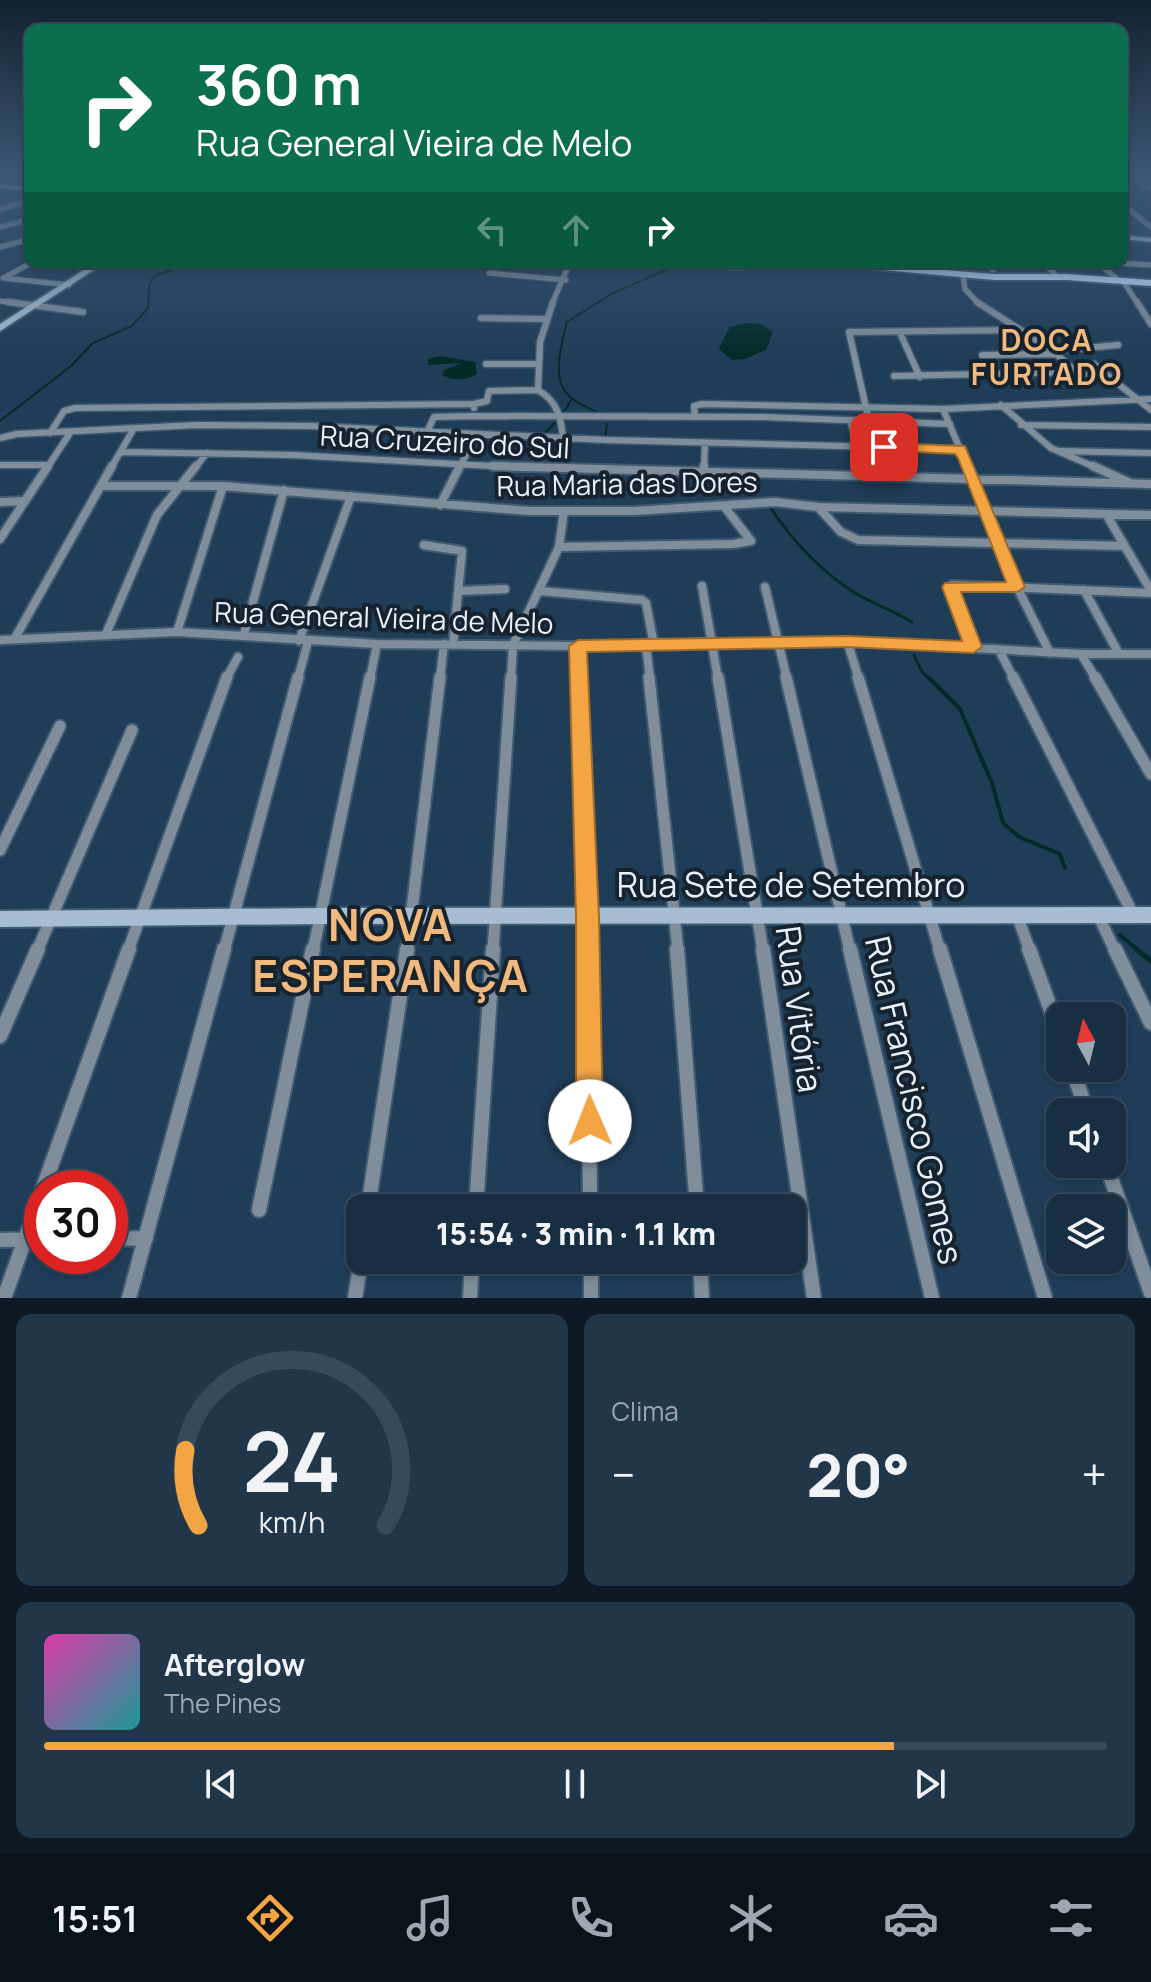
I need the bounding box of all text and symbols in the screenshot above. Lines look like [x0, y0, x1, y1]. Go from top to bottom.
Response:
text: 360 m [196, 45, 362, 122]
icon: right [64, 56, 168, 160]
text: Rua General Vieira de Melo [196, 118, 632, 167]
icon: left [470, 208, 514, 252]
icon: ahead [554, 208, 598, 252]
icon: right [638, 208, 682, 252]
district label: DOCA FURTADO [971, 319, 1123, 394]
pin [850, 413, 918, 481]
street label: Rua Cruzeiro do Sul [319, 415, 571, 467]
icon: arrive [862, 425, 906, 469]
street label: Rua Maria das Dores [496, 462, 758, 504]
street label: Rua General Vieira de Melo [214, 592, 554, 642]
street label: Rua Sete de Setembro [617, 861, 965, 907]
district label: NOVA ESPERANÇA [252, 894, 530, 1005]
street label: Rua Vitória [766, 923, 834, 1095]
street label: Rua Francisco Gomes [855, 932, 975, 1268]
north arrow [1046, 1002, 1126, 1082]
map controls [1046, 1002, 1126, 1274]
position arrow [548, 1079, 632, 1163]
button: sound [1046, 1098, 1126, 1178]
speed limit sign: 30 [24, 1170, 128, 1274]
button: layers [1046, 1194, 1126, 1274]
text: 15:54 · 3 min · 1.1 km [436, 1213, 716, 1254]
text: Clima [612, 1393, 679, 1429]
text: 24 [243, 1403, 341, 1517]
text: 20° [807, 1433, 910, 1515]
text: − [612, 1444, 635, 1504]
text: + [1082, 1444, 1107, 1504]
text: km/h [259, 1503, 325, 1542]
text: Afterglow [164, 1644, 305, 1685]
text: The Pines [164, 1685, 281, 1721]
icon: previous [199, 1762, 243, 1806]
icon: pause [553, 1762, 597, 1806]
icon: next [908, 1762, 952, 1806]
icon: directions [242, 1890, 298, 1946]
icon: music [402, 1890, 458, 1946]
icon: phone [563, 1890, 619, 1946]
icon: climate [723, 1890, 779, 1946]
icon: car [883, 1890, 939, 1946]
icon: filters [1043, 1890, 1099, 1946]
text: 15:51 [52, 1894, 138, 1943]

